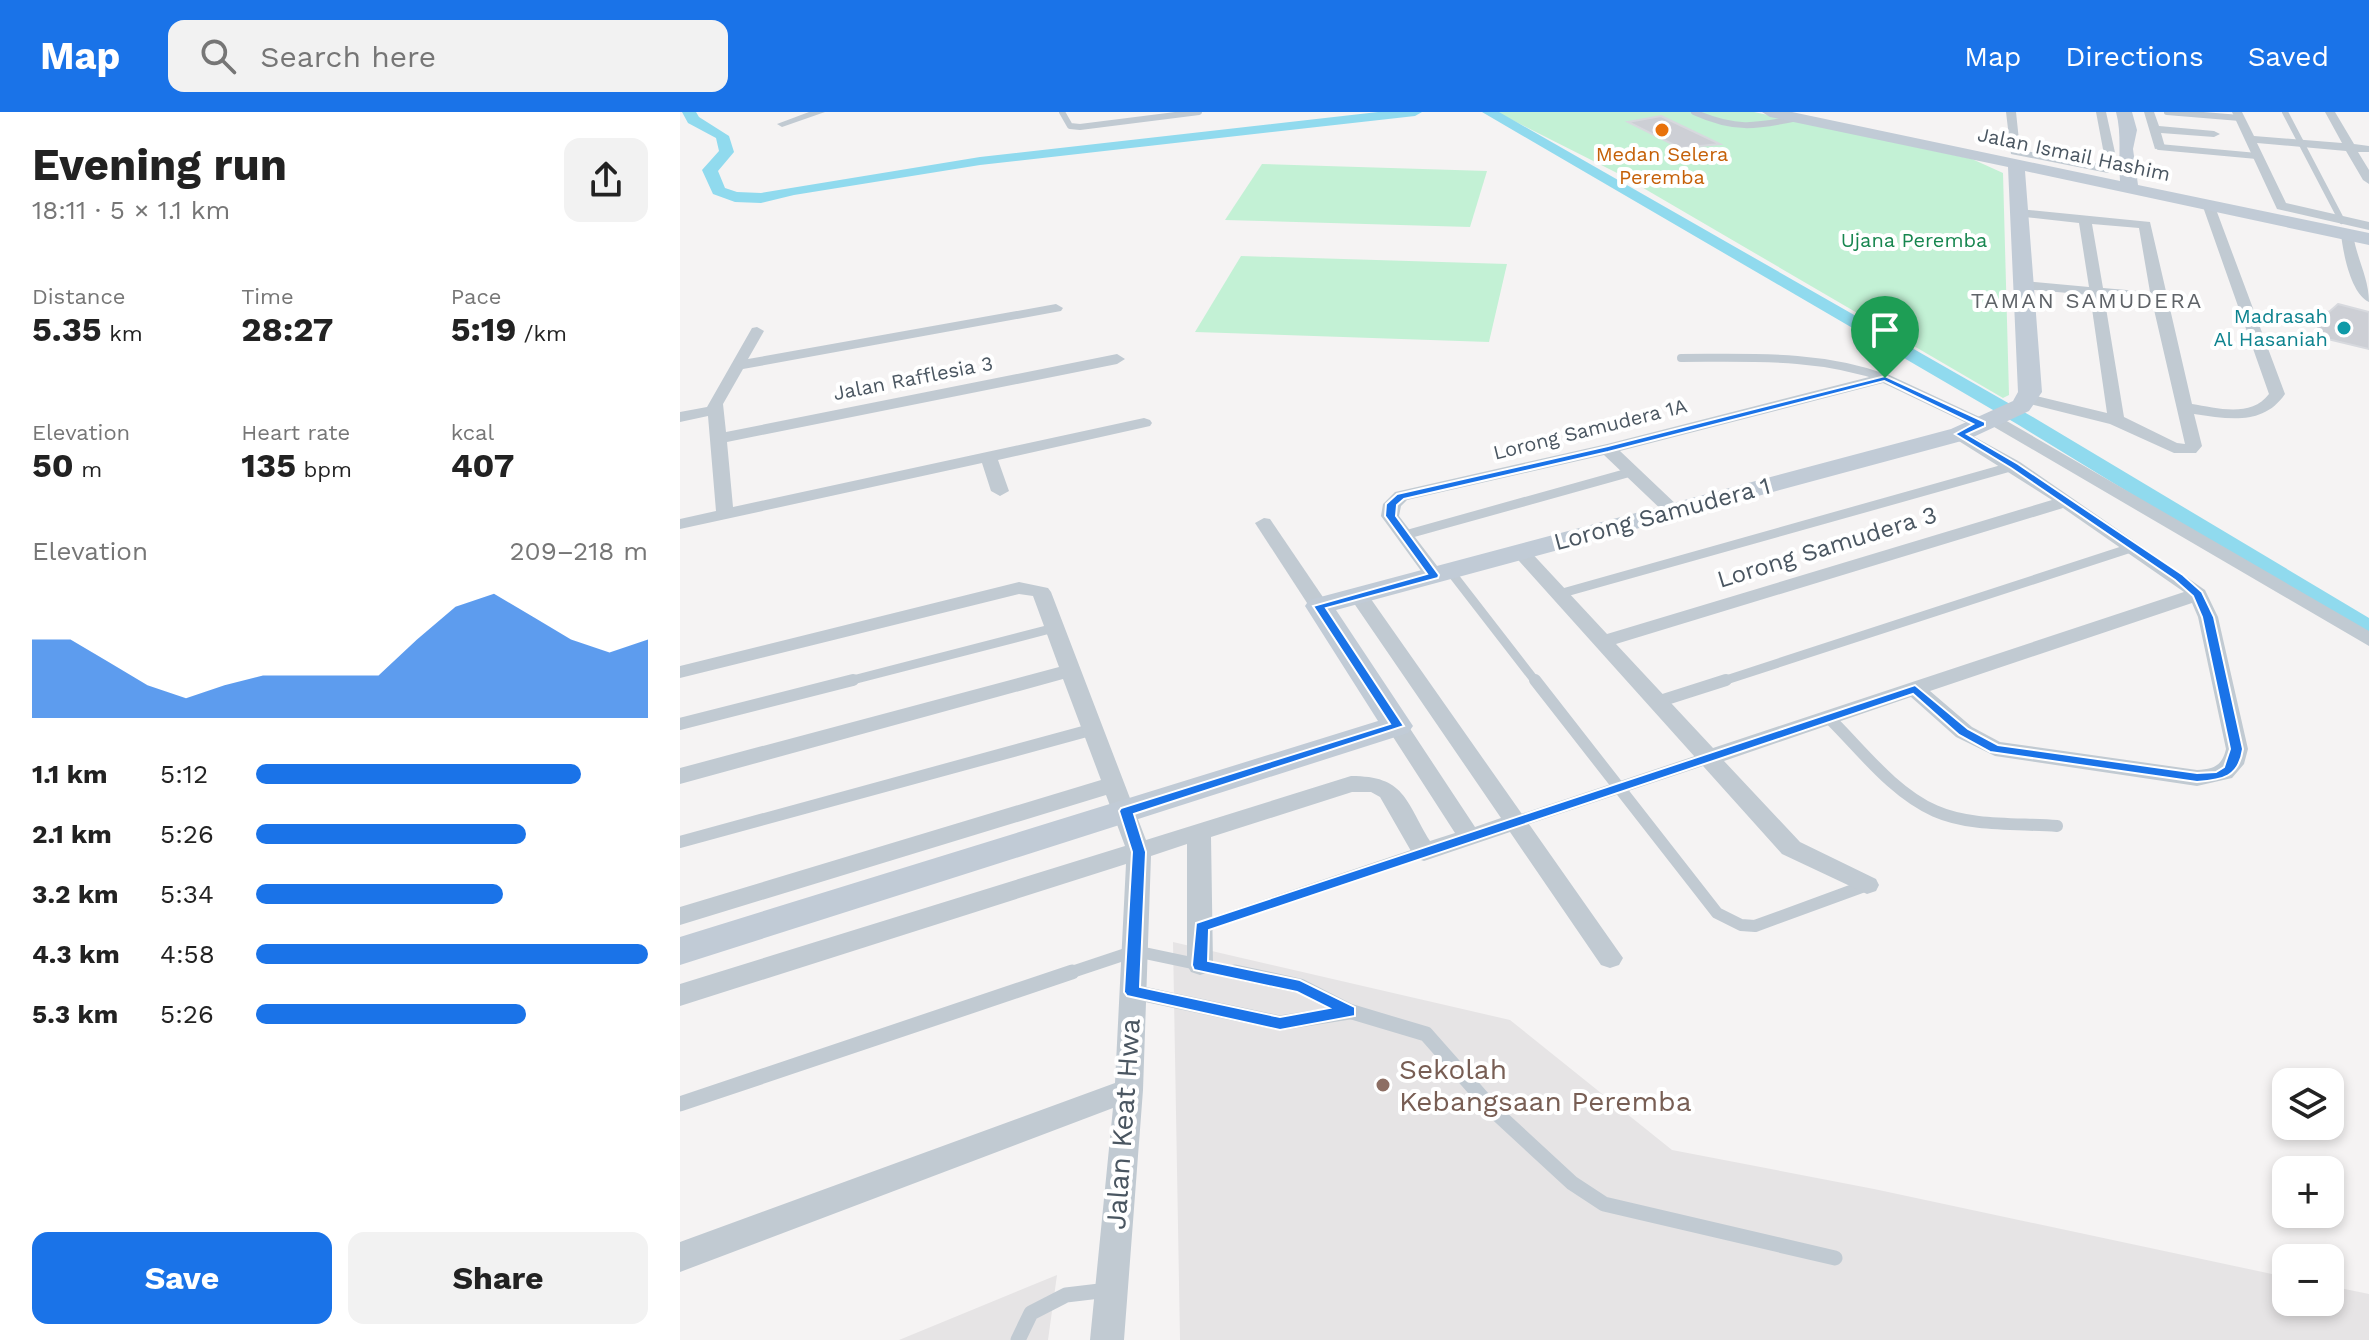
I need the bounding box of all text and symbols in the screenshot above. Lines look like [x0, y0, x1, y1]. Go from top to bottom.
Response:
search box [168, 20, 728, 92]
text: Map [40, 34, 120, 78]
icon: search [196, 34, 240, 78]
text: Search here [260, 39, 436, 74]
text: Map [1964, 40, 2021, 73]
text: Directions [2065, 40, 2204, 73]
text: Saved [2248, 40, 2329, 73]
marker: Medan Selera Peremba [1653, 121, 1671, 139]
street label: Jalan Ismail Hashim [1975, 122, 2173, 186]
button: share [564, 138, 648, 222]
text: Evening run [32, 139, 287, 191]
place label: Medan Selera Peremba [1596, 142, 1728, 189]
text: 18:11 · 5 × 1.1 km [32, 195, 230, 225]
park label: Ujana Peremba [1841, 228, 1987, 252]
text: Distance [32, 284, 126, 309]
text: Time [241, 284, 294, 309]
text: Pace [451, 284, 502, 309]
district label: TAMAN SAMUDERA [1971, 288, 2203, 313]
pin [1851, 296, 1919, 378]
place label: Madrasah Al Hasaniah [2213, 304, 2328, 351]
icon: arrive [1863, 308, 1907, 352]
text: 5.35 [32, 309, 102, 349]
text: 28:27 [241, 309, 334, 349]
text: 5:19 [451, 309, 516, 349]
marker: Madrasah Al Hasaniah [2335, 319, 2353, 337]
text: km [102, 321, 143, 346]
text: /km [516, 321, 567, 346]
street label: Jalan Rafflesia 3 [831, 351, 995, 405]
street label: Lorong Samudera 1A [1491, 393, 1689, 465]
text: Elevation [32, 420, 130, 445]
text: Heart rate [241, 420, 350, 445]
text: kcal [451, 420, 494, 445]
text: 50 [32, 445, 74, 485]
text: 135 [241, 445, 296, 485]
text: 407 [451, 445, 514, 485]
text: m [74, 457, 102, 482]
text: bpm [296, 457, 352, 482]
street label: Lorong Samudera 1 [1551, 472, 1773, 556]
street label: Lorong Samudera 3 [1714, 500, 1940, 594]
text: Elevation [32, 536, 148, 566]
text: 209–218 m [509, 536, 648, 566]
text: 1.1 km [32, 759, 107, 789]
text: 5:12 [160, 759, 208, 789]
text: 2.1 km [32, 819, 112, 849]
text: 5:26 [160, 819, 214, 849]
text: 3.2 km [32, 879, 119, 909]
text: 5:34 [160, 879, 214, 909]
text: 4.3 km [32, 939, 120, 969]
text: 4:58 [160, 939, 215, 969]
text: 5.3 km [32, 999, 118, 1029]
text: 5:26 [160, 999, 214, 1029]
street label: Jalan Keat Hwa [1099, 1017, 1147, 1231]
place label: Sekolah Kebangsaan Peremba [1399, 1053, 1692, 1118]
map controls [2272, 1068, 2344, 1316]
button: layers [2272, 1068, 2344, 1140]
marker: Sekolah Kebangsaan Peremba [1374, 1076, 1392, 1094]
button: + [2272, 1156, 2344, 1228]
button: Save [32, 1232, 332, 1324]
button: Share [348, 1232, 648, 1324]
button: − [2272, 1244, 2344, 1316]

